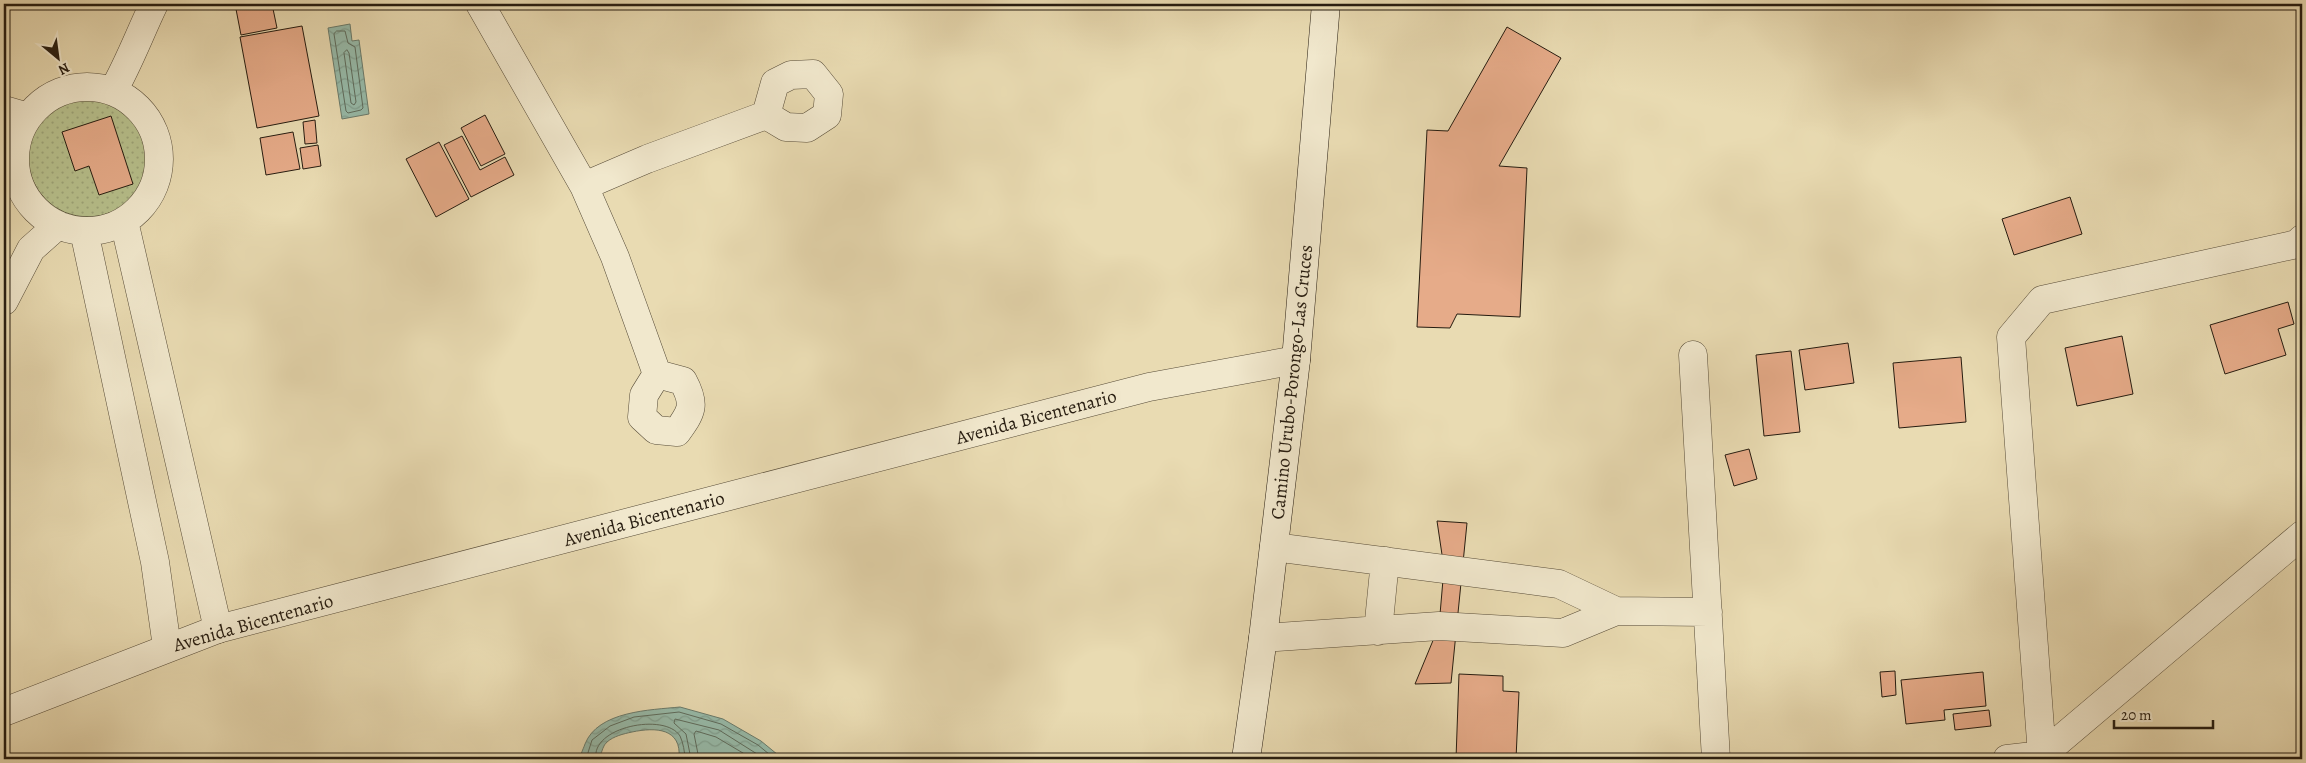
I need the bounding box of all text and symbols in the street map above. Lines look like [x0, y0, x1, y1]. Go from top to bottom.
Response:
north arrow [32, 32, 82, 82]
text: N [55, 58, 73, 80]
street label: Camino Urubo-Porongo-Las Cruces [1265, 244, 1319, 521]
street label: Avenida Bicentenario [952, 383, 1119, 451]
street label: Avenida Bicentenario [560, 485, 727, 553]
street label: Avenida Bicentenario [169, 588, 336, 659]
scale bar [2114, 698, 2212, 730]
text: 20 m [2121, 705, 2152, 725]

